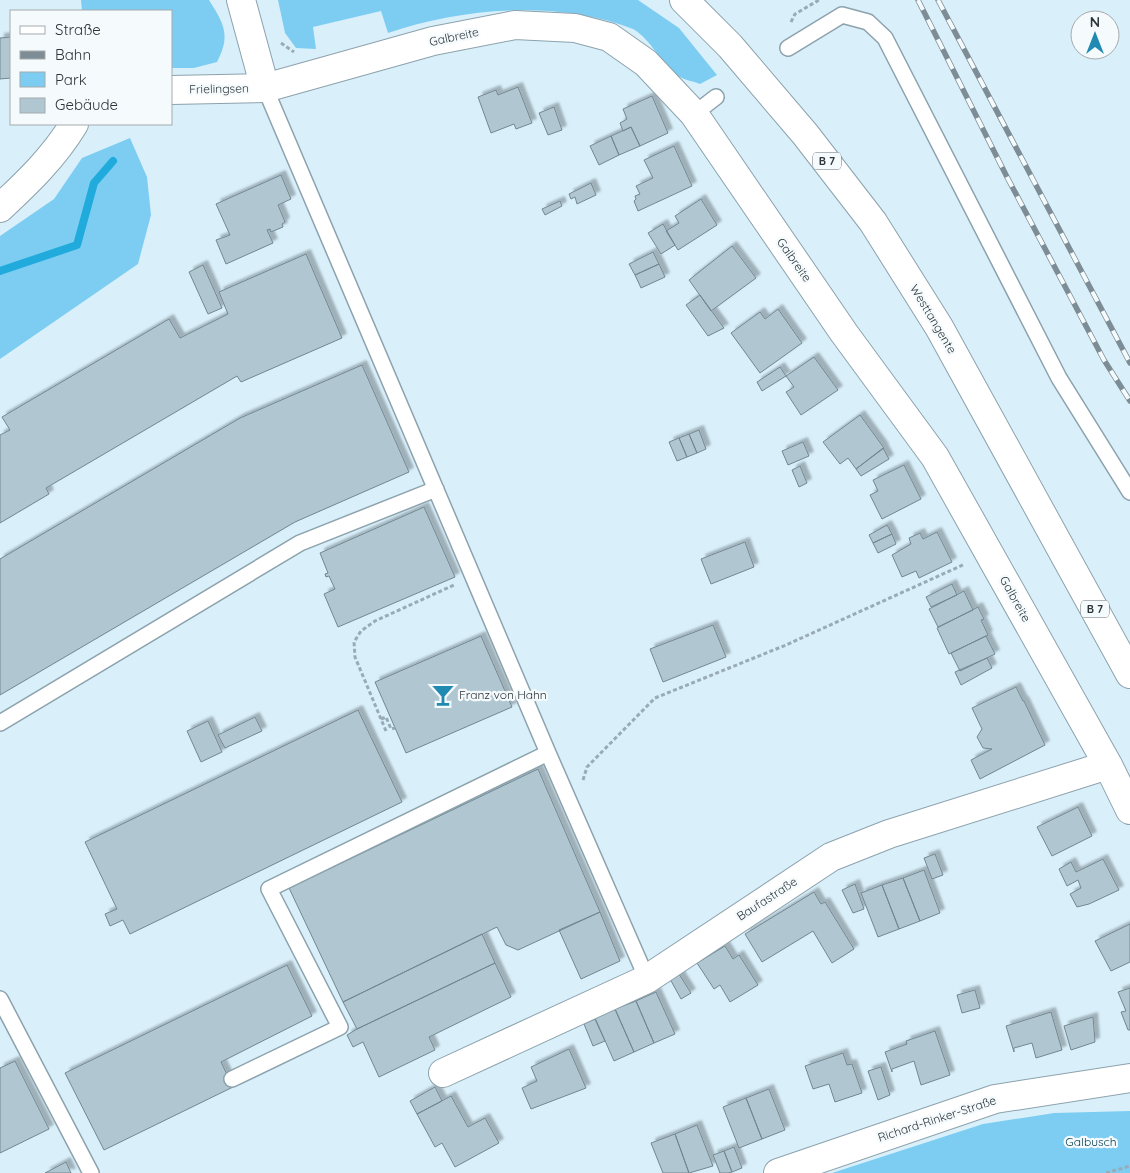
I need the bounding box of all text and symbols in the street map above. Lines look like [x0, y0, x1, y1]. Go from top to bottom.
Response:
legend [10, 10, 172, 125]
north arrow [1070, 10, 1120, 60]
text: N [1090, 13, 1100, 31]
text: Straße [55, 20, 101, 39]
street label: Galbreite [428, 24, 480, 49]
text: Bahn [55, 45, 91, 64]
text: Park [55, 70, 87, 89]
street label: Frielingsen [189, 80, 249, 97]
text: Gebäude [55, 95, 118, 114]
road number: B 7 [813, 153, 841, 170]
street label: Galbreite [774, 235, 815, 285]
street label: Westtangente [907, 281, 960, 356]
street label: Galbreite [997, 573, 1034, 625]
road number: B 7 [1081, 600, 1109, 618]
bar icon: Franz von Hahn [430, 682, 456, 708]
place label: Franz von Hahn [459, 687, 547, 702]
street label: Baufastraße [734, 873, 800, 924]
street label: Richard-Rinker-Straße [876, 1092, 998, 1145]
park label: Galbusch [1065, 1134, 1117, 1149]

